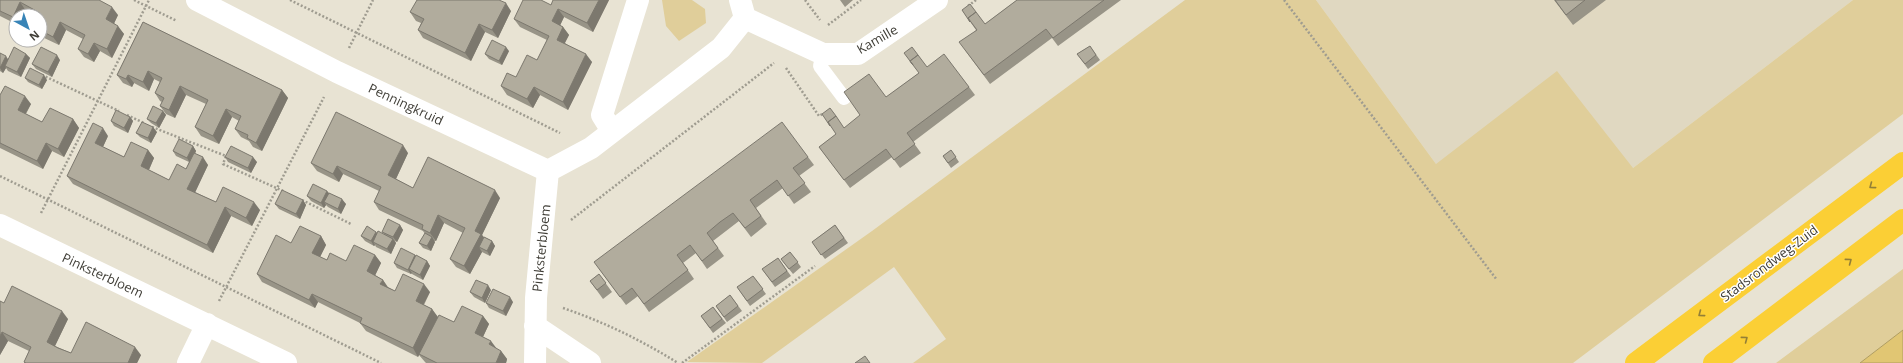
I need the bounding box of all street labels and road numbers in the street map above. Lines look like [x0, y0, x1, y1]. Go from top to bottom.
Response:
street label: Kamille [853, 20, 901, 58]
street label: Penningkruid [366, 79, 446, 129]
street label: Pinksterbloem [527, 203, 555, 293]
street label: Stadsrondweg-Zuid [1717, 220, 1821, 306]
street label: Pinksterbloem [59, 248, 147, 302]

